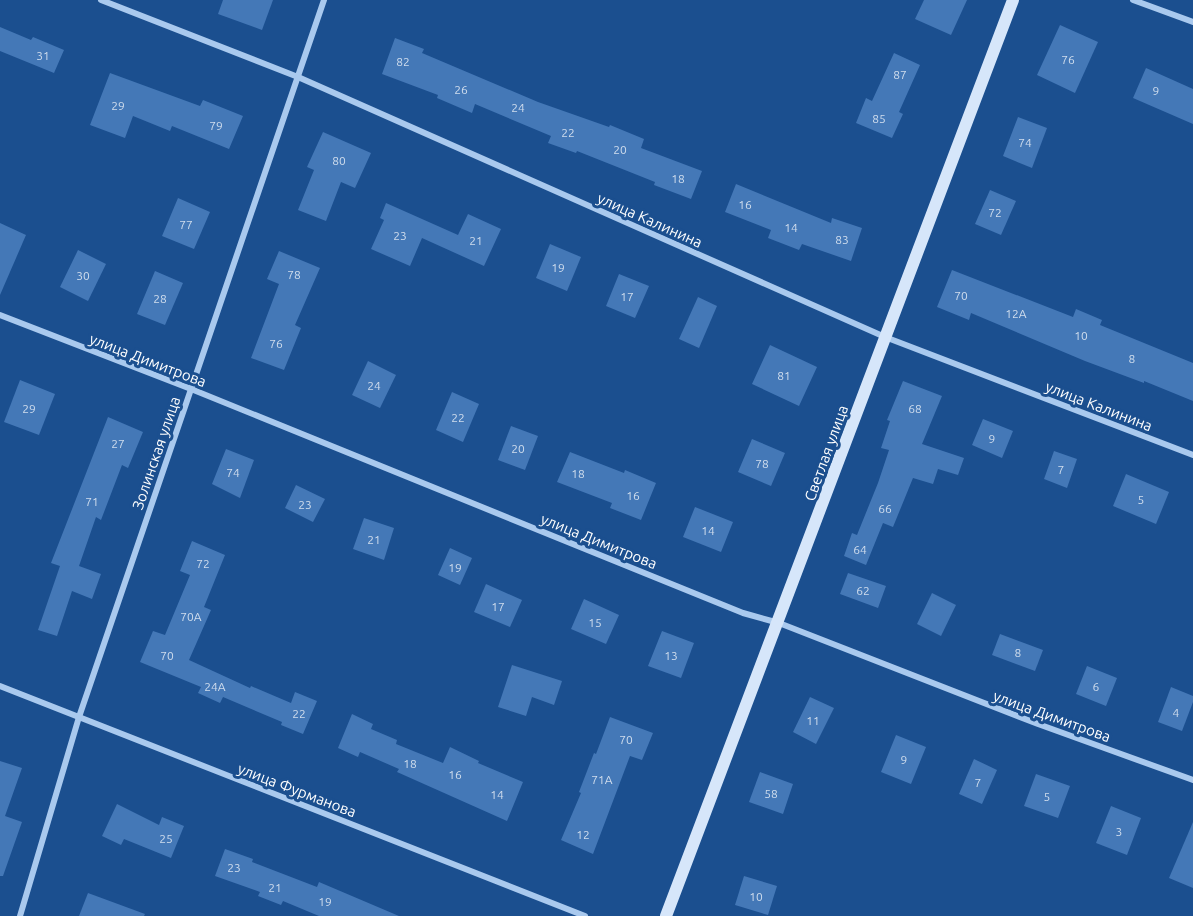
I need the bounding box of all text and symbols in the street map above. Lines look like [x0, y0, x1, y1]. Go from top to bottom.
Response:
house number: 31 [36, 49, 50, 62]
house number: 76 [1061, 53, 1075, 66]
house number: 82 [396, 55, 410, 68]
house number: 87 [893, 68, 907, 81]
house number: 26 [454, 83, 468, 96]
house number: 9 [1153, 84, 1159, 97]
house number: 29 [111, 99, 125, 112]
house number: 24 [511, 101, 525, 114]
house number: 85 [872, 112, 886, 125]
house number: 79 [209, 119, 223, 132]
house number: 22 [561, 126, 575, 139]
house number: 74 [1018, 136, 1032, 149]
house number: 20 [613, 143, 627, 156]
house number: 80 [332, 154, 346, 167]
house number: 18 [671, 172, 685, 185]
street label: улица Калинина [595, 189, 705, 251]
house number: 16 [738, 198, 752, 211]
house number: 72 [988, 206, 1002, 219]
house number: 77 [179, 218, 193, 231]
house number: 14 [784, 221, 798, 234]
house number: 23 [393, 229, 407, 242]
house number: 83 [835, 233, 849, 246]
house number: 21 [469, 234, 483, 247]
house number: 19 [551, 261, 565, 274]
house number: 78 [287, 268, 301, 281]
house number: 30 [76, 269, 90, 282]
house number: 70 [954, 289, 968, 302]
house number: 17 [620, 290, 634, 303]
house number: 28 [153, 292, 167, 305]
house number: 12А [1005, 307, 1027, 320]
house number: 10 [1074, 329, 1088, 342]
street label: улица Димитрова [87, 330, 209, 390]
house number: 76 [269, 337, 283, 350]
house number: 8 [1129, 352, 1136, 365]
house number: 81 [777, 369, 791, 382]
street label: улица Калинина [1043, 378, 1155, 434]
house number: 24 [367, 379, 381, 392]
street label: Золинская улица [129, 394, 183, 512]
house number: 29 [22, 402, 36, 415]
house number: 68 [908, 402, 922, 415]
street label: Светлая улица [801, 403, 851, 503]
house number: 22 [451, 411, 465, 424]
house number: 9 [989, 432, 995, 445]
house number: 27 [111, 437, 125, 450]
house number: 20 [511, 442, 525, 455]
house number: 78 [755, 457, 769, 470]
house number: 7 [1058, 463, 1064, 476]
house number: 74 [226, 466, 240, 479]
house number: 18 [571, 467, 585, 480]
house number: 16 [626, 489, 640, 502]
house number: 5 [1138, 493, 1144, 506]
house number: 71 [85, 495, 99, 508]
house number: 23 [298, 498, 312, 511]
house number: 66 [878, 502, 892, 515]
street label: улица Димитрова [538, 510, 660, 572]
house number: 14 [701, 524, 715, 537]
house number: 21 [367, 533, 381, 546]
house number: 64 [853, 543, 867, 556]
house number: 72 [196, 557, 210, 570]
house number: 19 [448, 561, 462, 574]
house number: 62 [856, 584, 870, 597]
house number: 17 [491, 600, 505, 613]
house number: 70А [180, 610, 202, 623]
house number: 15 [588, 616, 602, 629]
house number: 8 [1015, 646, 1022, 659]
house number: 70 [160, 649, 174, 662]
house number: 13 [664, 649, 678, 662]
house number: 24А [204, 680, 226, 693]
house number: 6 [1093, 680, 1100, 693]
street label: улица Димитрова [991, 687, 1113, 745]
house number: 4 [1173, 706, 1180, 719]
house number: 22 [292, 707, 306, 720]
house number: 11 [806, 714, 820, 727]
house number: 70 [619, 733, 633, 746]
house number: 9 [901, 753, 907, 766]
house number: 18 [403, 757, 417, 770]
street label: улица Фурманова [235, 760, 359, 820]
house number: 16 [448, 768, 462, 781]
house number: 71А [591, 773, 613, 786]
house number: 7 [975, 776, 981, 789]
house number: 58 [764, 787, 778, 800]
house number: 14 [490, 788, 504, 801]
house number: 5 [1044, 790, 1050, 803]
house number: 3 [1116, 825, 1122, 838]
house number: 12 [576, 828, 590, 841]
house number: 25 [159, 832, 173, 845]
house number: 23 [227, 861, 241, 874]
house number: 21 [268, 881, 282, 894]
house number: 10 [749, 890, 763, 903]
house number: 19 [318, 895, 332, 908]

